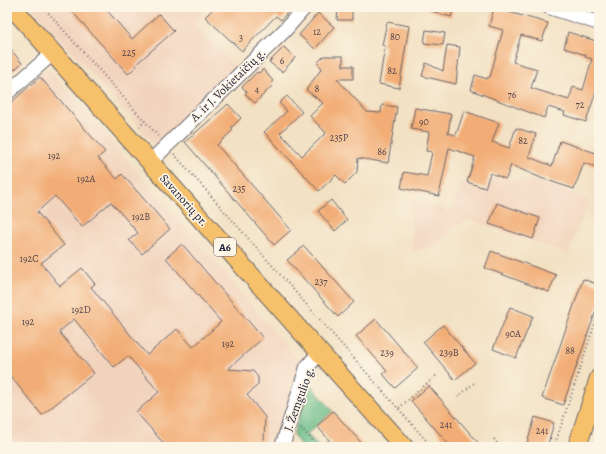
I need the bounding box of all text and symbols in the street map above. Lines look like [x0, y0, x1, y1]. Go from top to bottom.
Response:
house number: 12 [313, 25, 321, 38]
house number: 80 [390, 30, 400, 43]
house number: 3 [239, 31, 243, 44]
street label: A. ir J. Vokietaičių g. [186, 45, 269, 126]
house number: 225 [122, 46, 136, 59]
house number: 6 [280, 54, 285, 67]
house number: 82 [387, 64, 397, 77]
house number: 8 [315, 82, 320, 95]
house number: 4 [255, 83, 260, 96]
house number: 76 [508, 88, 517, 101]
house number: 72 [576, 98, 585, 111]
house number: 90 [419, 115, 429, 128]
house number: 235P [330, 131, 349, 144]
house number: 82 [518, 134, 528, 147]
house number: 86 [377, 145, 387, 158]
house number: 192 [48, 149, 61, 162]
street label: Savanorių pr. [156, 170, 212, 230]
house number: 192A [77, 172, 95, 185]
house number: 235 [232, 182, 246, 195]
house number: 192B [132, 210, 150, 223]
road number: A6 [214, 238, 236, 256]
house number: 192C [20, 252, 38, 265]
house number: 237 [314, 275, 328, 288]
house number: 192D [71, 303, 91, 316]
house number: 192 [22, 315, 35, 328]
house number: 90A [505, 327, 521, 340]
house number: 192 [222, 337, 235, 350]
house number: 88 [565, 344, 575, 357]
house number: 239 [380, 346, 394, 359]
house number: 239B [439, 346, 459, 359]
street label: J. Žemgulio g. [280, 364, 318, 434]
house number: 241 [440, 418, 453, 431]
house number: 241 [536, 424, 549, 437]

